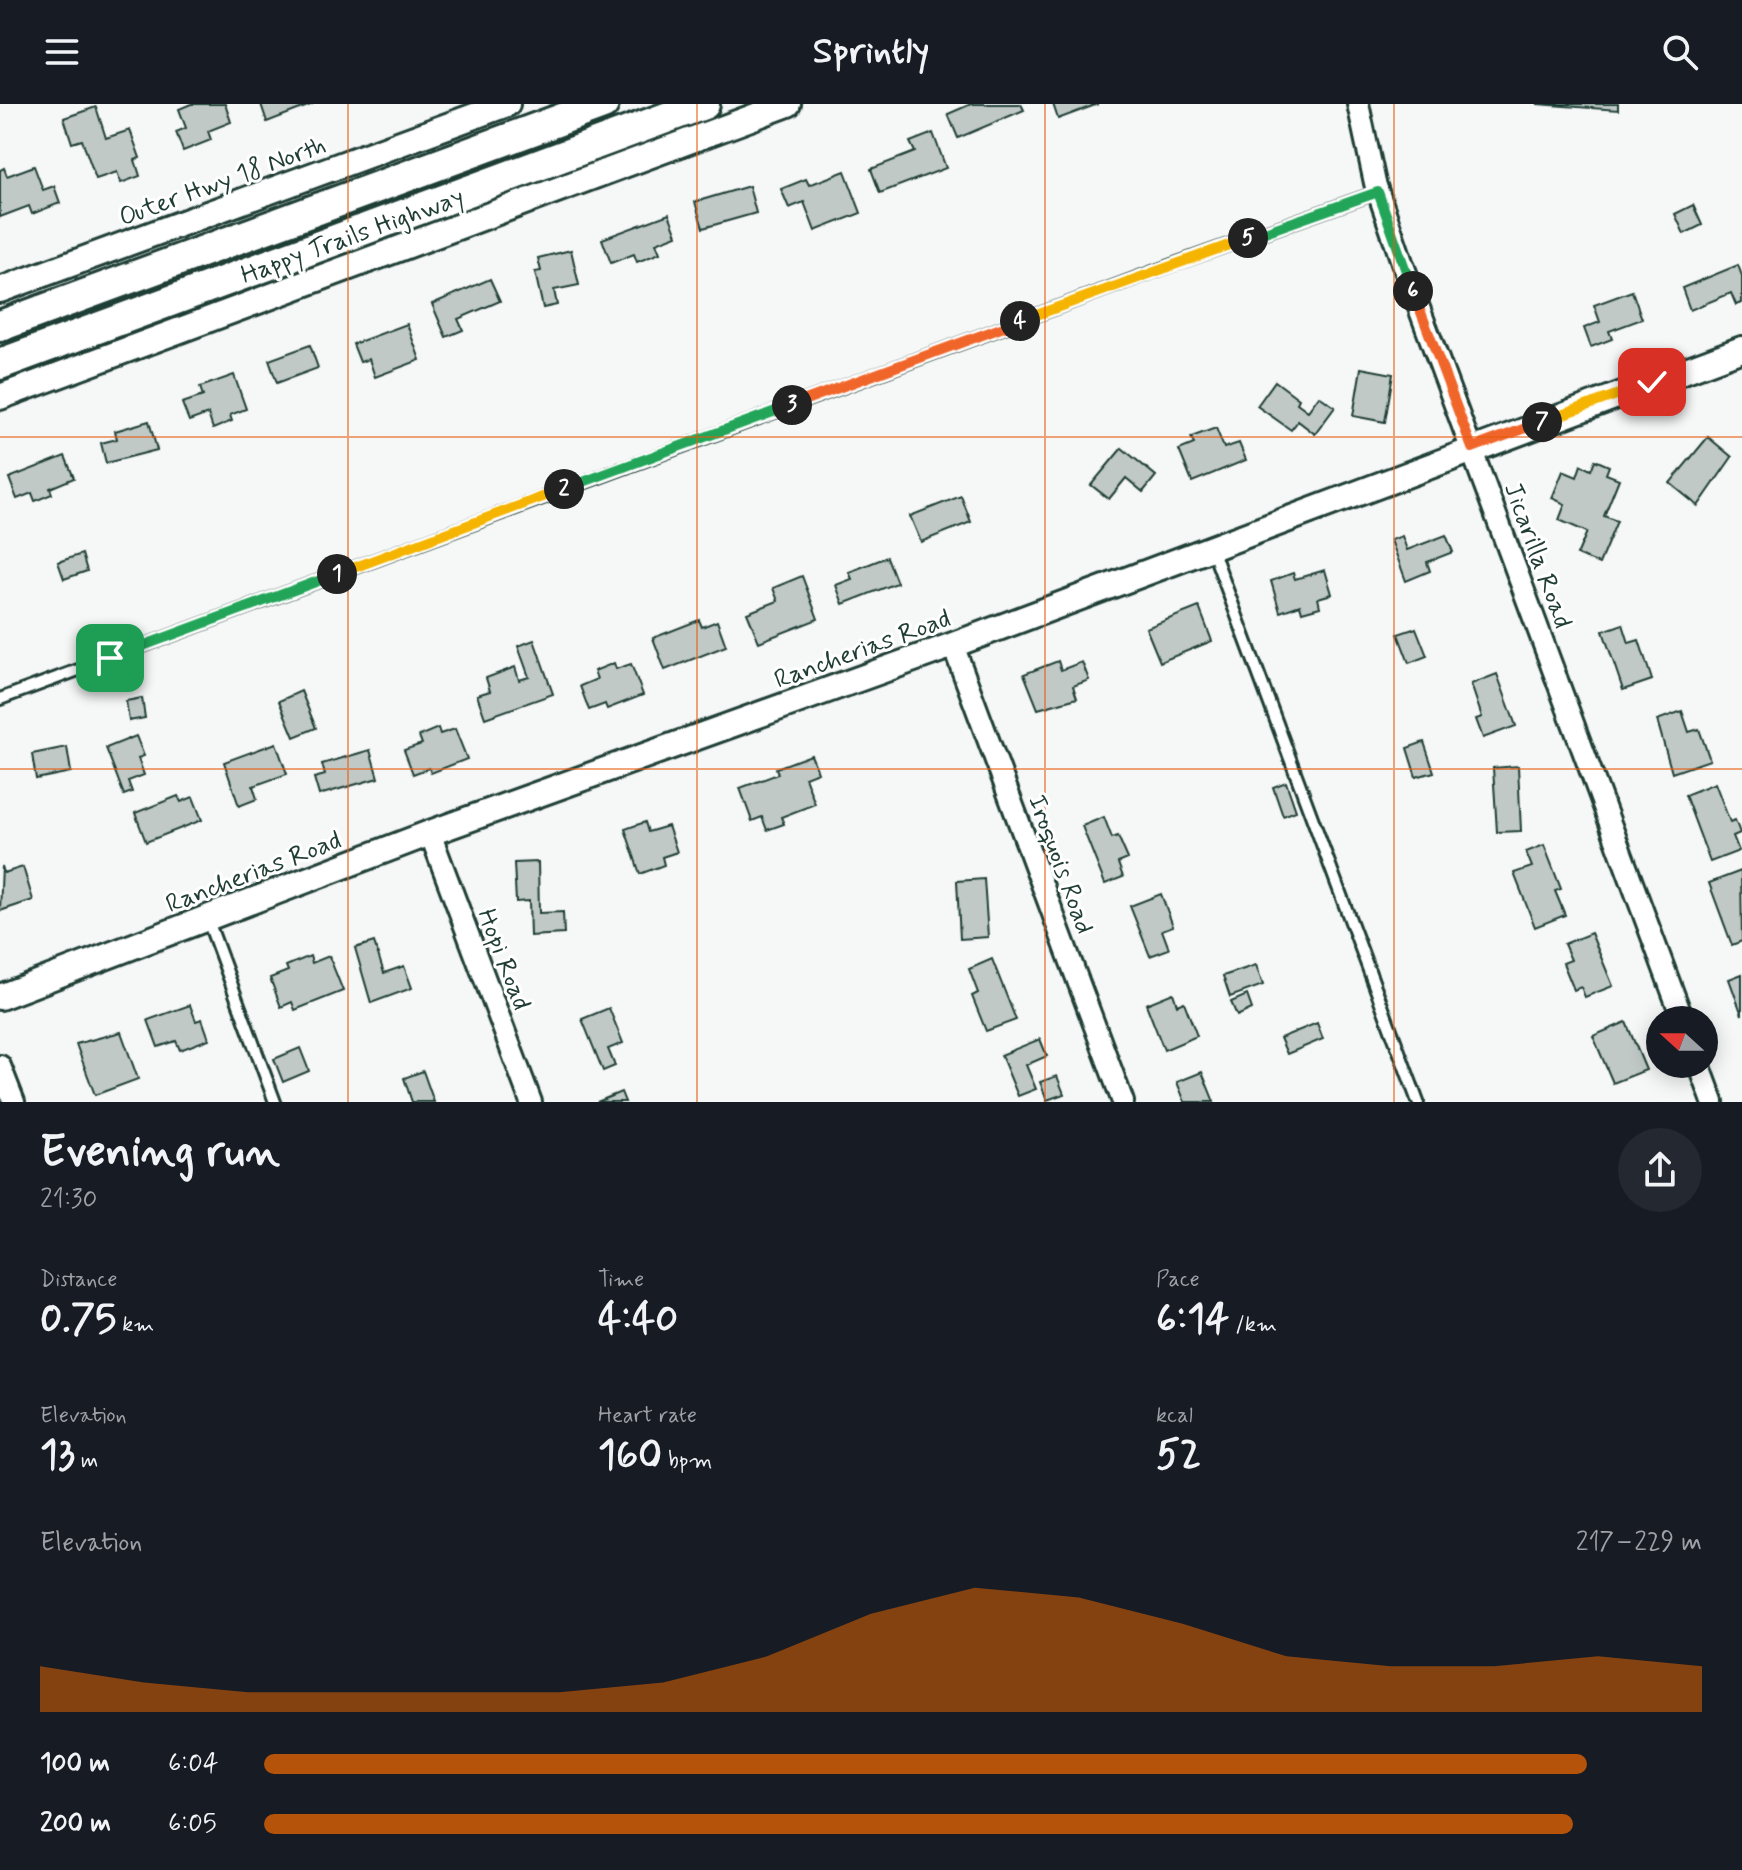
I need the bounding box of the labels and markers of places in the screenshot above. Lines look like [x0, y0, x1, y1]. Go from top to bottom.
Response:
pin: 5 [1228, 218, 1268, 258]
pin: 6 [1393, 271, 1433, 311]
pin: 4 [1000, 301, 1040, 341]
pin [1618, 348, 1686, 416]
pin: 3 [772, 385, 812, 425]
pin: 7 [1522, 402, 1562, 442]
pin: 2 [544, 469, 584, 509]
pin: 1 [317, 554, 357, 594]
pin [76, 624, 144, 692]

